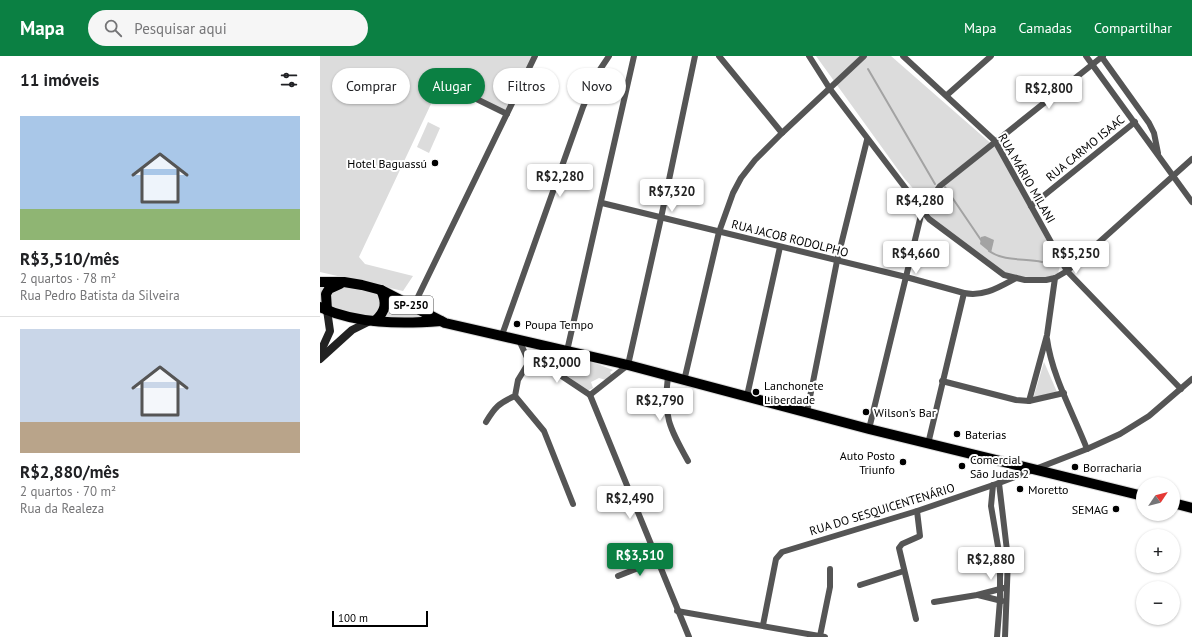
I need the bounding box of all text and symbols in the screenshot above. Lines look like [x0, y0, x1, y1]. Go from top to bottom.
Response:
search box [88, 10, 368, 46]
text: Mapa [20, 16, 64, 40]
icon: search [102, 17, 124, 39]
text: Pesquisar aqui [134, 19, 227, 38]
text: Mapa [964, 19, 997, 37]
text: Camadas [1019, 19, 1072, 37]
text: Compartilhar [1094, 19, 1172, 37]
chip: Comprar [332, 68, 410, 104]
chip: Alugar [418, 68, 485, 104]
chip: Filtros [493, 68, 559, 104]
chip: Novo [567, 68, 626, 104]
text: 11 imóveis [20, 69, 99, 91]
icon: filters [278, 69, 300, 91]
pin: R$2,800 [1012, 76, 1086, 110]
text: R$2,800 [1025, 80, 1073, 97]
street label: RUA CARMO ISAAC [1043, 112, 1127, 184]
street label: RUA MÁRIO MILANI [995, 130, 1059, 226]
icon: home [124, 142, 196, 214]
place label: Hotel Baguassú [347, 156, 427, 171]
marker: Hotel Baguassú [430, 158, 440, 168]
pin: R$2,280 [523, 164, 597, 198]
text: R$2,280 [536, 168, 584, 185]
pin: R$7,320 [635, 179, 709, 213]
text: R$7,320 [649, 183, 695, 200]
pin: R$4,280 [883, 188, 957, 222]
text: R$4,280 [896, 192, 944, 209]
street label: RUA JACOB RODOLPHO [730, 216, 850, 260]
pin: R$4,660 [879, 241, 953, 275]
pin: R$5,250 [1039, 241, 1113, 275]
text: R$4,660 [892, 245, 940, 262]
text: R$5,250 [1052, 245, 1100, 262]
text: R$3,510/mês [20, 248, 119, 270]
text: 2 quartos · 78 m² [20, 270, 116, 287]
text: Rua Pedro Batista da Silveira [20, 287, 180, 304]
road number: SP-250 [389, 296, 433, 314]
place label: Poupa Tempo [525, 317, 593, 332]
marker: Poupa Tempo [512, 319, 522, 329]
pin: R$2,000 [520, 350, 594, 384]
text: R$2,000 [533, 354, 581, 371]
icon: home [124, 355, 196, 427]
place label: Lanchonete Liberdade [764, 378, 824, 407]
marker: Lanchonete Liberdade [751, 387, 761, 397]
pin: R$2,790 [623, 388, 697, 422]
text: R$2,790 [636, 392, 684, 409]
place label: Wilson's Bar [874, 405, 936, 420]
marker: Wilson's Bar [861, 407, 871, 417]
place label: Baterias [965, 427, 1006, 442]
marker: Baterias [952, 429, 962, 439]
place label: Auto Posto Triunfo [840, 448, 895, 477]
place label: Comercial São Judas 2 [970, 452, 1029, 481]
marker: Auto Posto Triunfo [898, 457, 908, 467]
place label: Borracharia [1083, 460, 1142, 475]
text: R$2,880/mês [20, 461, 119, 483]
marker: Comercial São Judas 2 [957, 461, 967, 471]
marker: Borracharia [1070, 462, 1080, 472]
north arrow [1136, 477, 1180, 521]
map controls [1136, 477, 1180, 625]
street label: RUA DO SESQUICENTENÁRIO [808, 480, 956, 538]
place label: Moretto [1028, 482, 1069, 497]
text: 2 quartos · 70 m² [20, 483, 116, 500]
marker: Moretto [1015, 484, 1025, 494]
pin: R$2,490 [593, 486, 667, 520]
text: R$2,490 [606, 490, 654, 507]
text: Rua da Realeza [20, 500, 104, 517]
place label: SEMAG [1072, 502, 1108, 517]
marker: SEMAG [1111, 504, 1121, 514]
button: + [1136, 529, 1180, 573]
pin: R$3,510 [603, 543, 677, 577]
text: R$3,510 [616, 547, 664, 564]
pin: R$2,880 [954, 547, 1028, 581]
text: R$2,880 [967, 551, 1015, 568]
button: − [1136, 581, 1180, 625]
scale bar [332, 609, 428, 628]
text: 100 m [338, 611, 368, 625]

